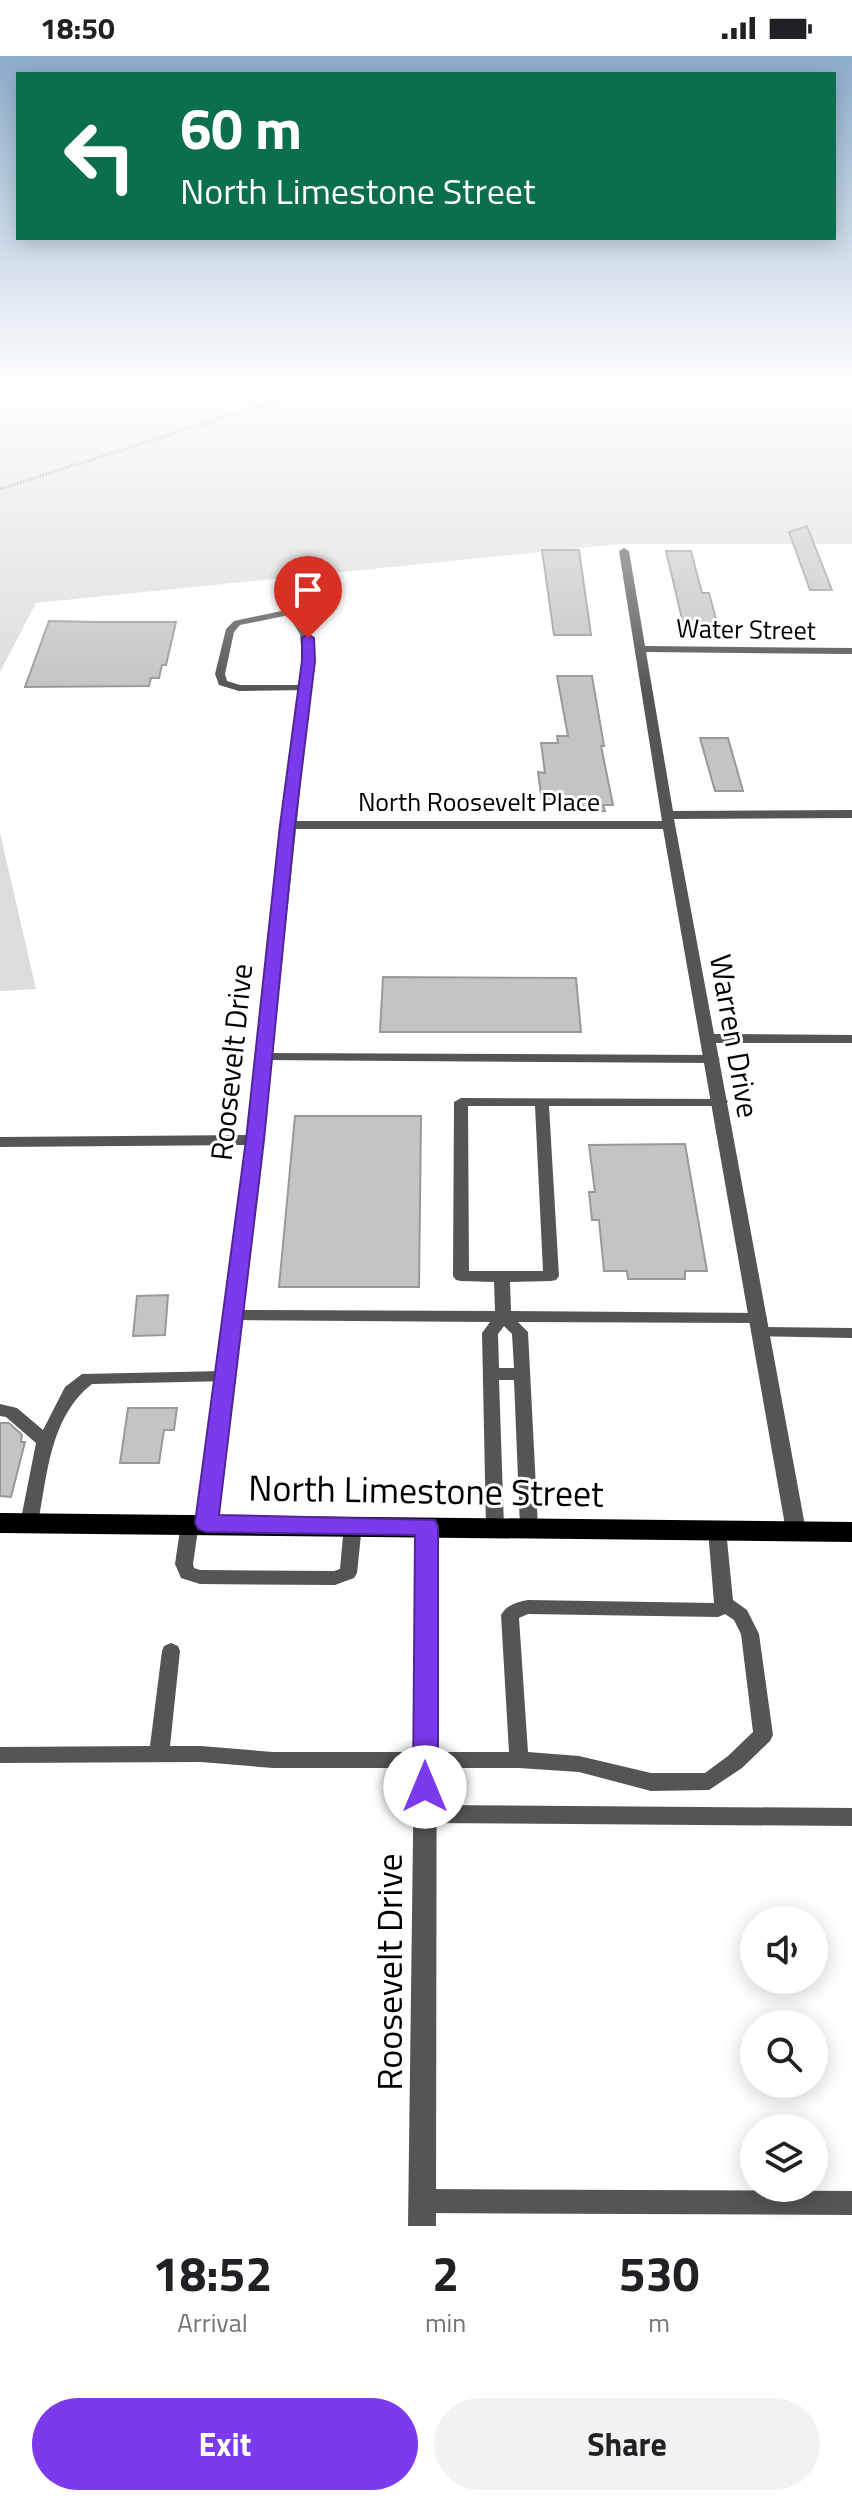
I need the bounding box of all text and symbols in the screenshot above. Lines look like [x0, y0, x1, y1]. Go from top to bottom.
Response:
text: 18:50 [40, 5, 115, 51]
text: 60 m [180, 86, 302, 171]
icon: left [48, 104, 152, 208]
text: North Limestone Street [180, 163, 536, 218]
pin [274, 556, 342, 638]
icon: arrive [286, 568, 330, 612]
street label: Water Street [676, 608, 816, 650]
street label: North Roosevelt Place [358, 782, 600, 821]
street label: Warren Drive [698, 951, 772, 1121]
street label: Roosevelt Drive [198, 961, 264, 1163]
street label: North Limestone Street [248, 1459, 605, 1521]
position arrow [383, 1745, 467, 1829]
street label: Roosevelt Drive [361, 1853, 416, 2091]
map controls [740, 1906, 828, 2202]
button: sound [740, 1906, 828, 1994]
button: search [740, 2010, 828, 2098]
button: layers [740, 2114, 828, 2202]
text: 18:52 [153, 2237, 272, 2310]
text: 2 [432, 2237, 459, 2310]
text: 530 [619, 2237, 699, 2310]
text: Arrival [177, 2303, 248, 2342]
text: min [425, 2303, 466, 2342]
text: m [648, 2303, 670, 2342]
button: Exit [32, 2398, 418, 2490]
button: Share [434, 2398, 820, 2490]

